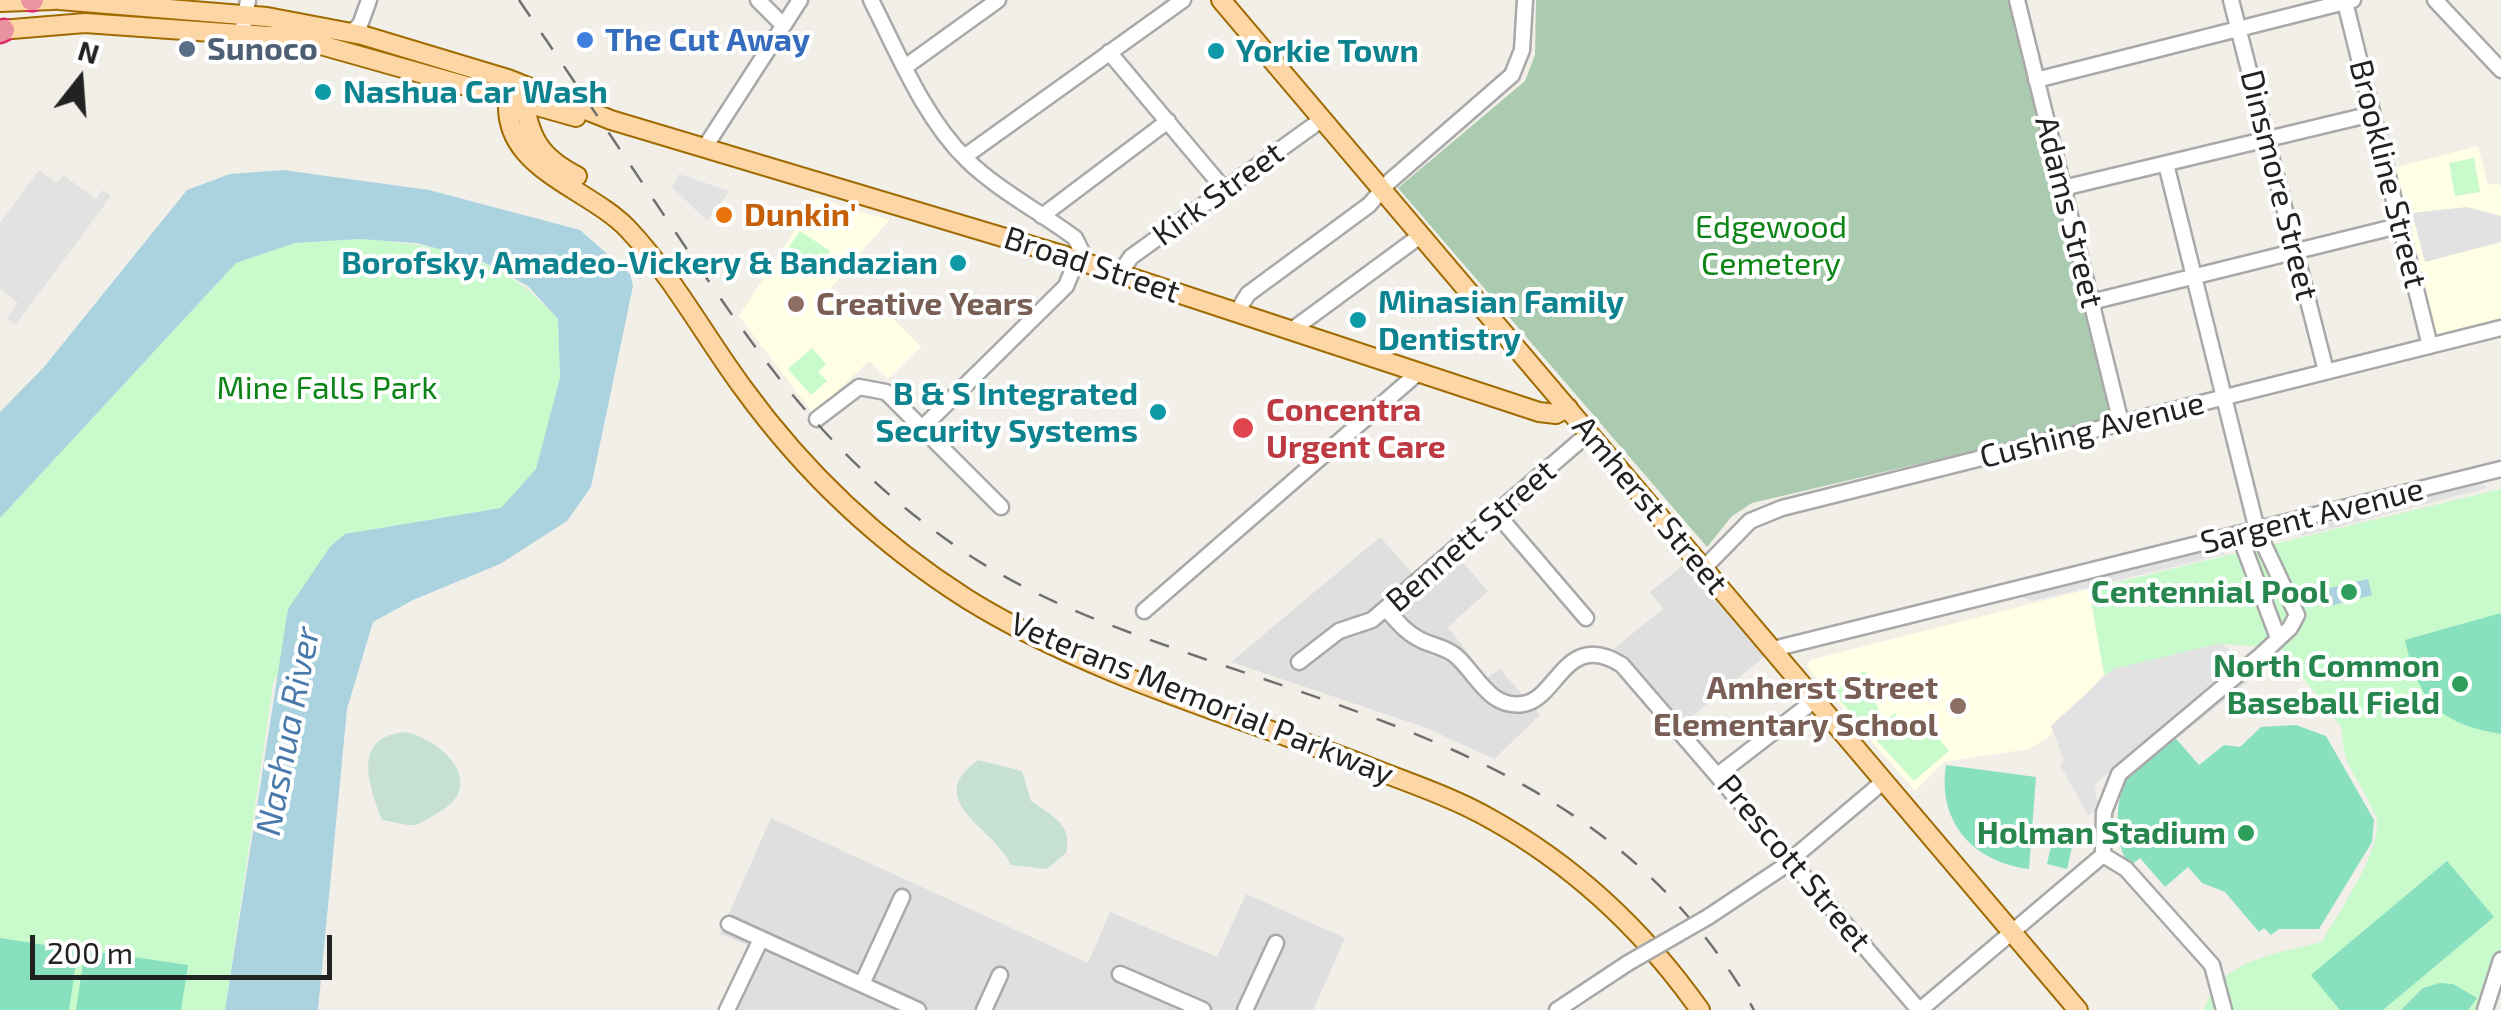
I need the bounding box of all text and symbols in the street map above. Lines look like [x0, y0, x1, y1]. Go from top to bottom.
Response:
place label: The Cut Away [605, 21, 810, 59]
marker: The Cut Away [574, 29, 596, 51]
north arrow [30, 30, 130, 130]
place label: Sunoco [207, 30, 318, 68]
text: N [74, 32, 103, 71]
place label: Yorkie Town [1236, 32, 1419, 70]
marker: Sunoco [176, 38, 198, 60]
marker: Yorkie Town [1205, 40, 1227, 62]
street label: Brookline Street [2341, 56, 2435, 292]
street label: Dinsmore Street [2232, 66, 2326, 304]
place label: Nashua Car Wash [343, 73, 608, 111]
marker: Nashua Car Wash [312, 81, 334, 103]
street label: Adams Street [2027, 112, 2111, 312]
street label: Kirk Street [1145, 134, 1291, 254]
place label: Dunkin' [744, 196, 856, 234]
marker: Dunkin' [713, 204, 735, 226]
park label: Edgewood Cemetery [1695, 208, 1847, 283]
street label: Broad Street [999, 219, 1185, 311]
place label: Borofsky, Amadeo-Vickery & Bandazian [341, 244, 938, 282]
marker: Borofsky, Amadeo-Vickery & Bandazian [947, 252, 969, 274]
place label: Minasian Family Dentistry [1378, 283, 1624, 358]
place label: Creative Years [816, 285, 1033, 323]
marker: Creative Years [785, 293, 807, 315]
marker: Minasian Family Dentistry [1347, 309, 1369, 331]
park label: Mine Falls Park [217, 369, 437, 407]
place label: B & S Integrated Security Systems [875, 375, 1138, 450]
street label: Cushing Avenue [1976, 384, 2208, 476]
place label: Concentra Urgent Care [1266, 391, 1446, 466]
marker: B & S Integrated Security Systems [1147, 401, 1169, 423]
street label: Amherst Street [1564, 408, 1736, 602]
marker: Concentra Urgent Care [1230, 415, 1256, 441]
street label: Bennett Street [1378, 452, 1564, 620]
street label: Sargent Avenue [2197, 470, 2427, 562]
place label: Centennial Pool [2091, 573, 2329, 611]
marker: Centennial Pool [2338, 581, 2360, 603]
street label: Veterans Memorial Parkway [1005, 604, 1399, 794]
water label: Nashua River [247, 623, 329, 839]
place label: North Common Baseball Field [2213, 647, 2440, 722]
place label: Amherst Street Elementary School [1653, 669, 1938, 744]
marker: North Common Baseball Field [2449, 673, 2471, 695]
marker: Amherst Street Elementary School [1947, 695, 1969, 717]
street label: Prescott Street [1709, 767, 1879, 959]
place label: Holman Stadium [1977, 814, 2226, 852]
marker: Holman Stadium [2235, 822, 2257, 844]
scale bar [35, 915, 338, 977]
text: 200 m [47, 934, 133, 970]

